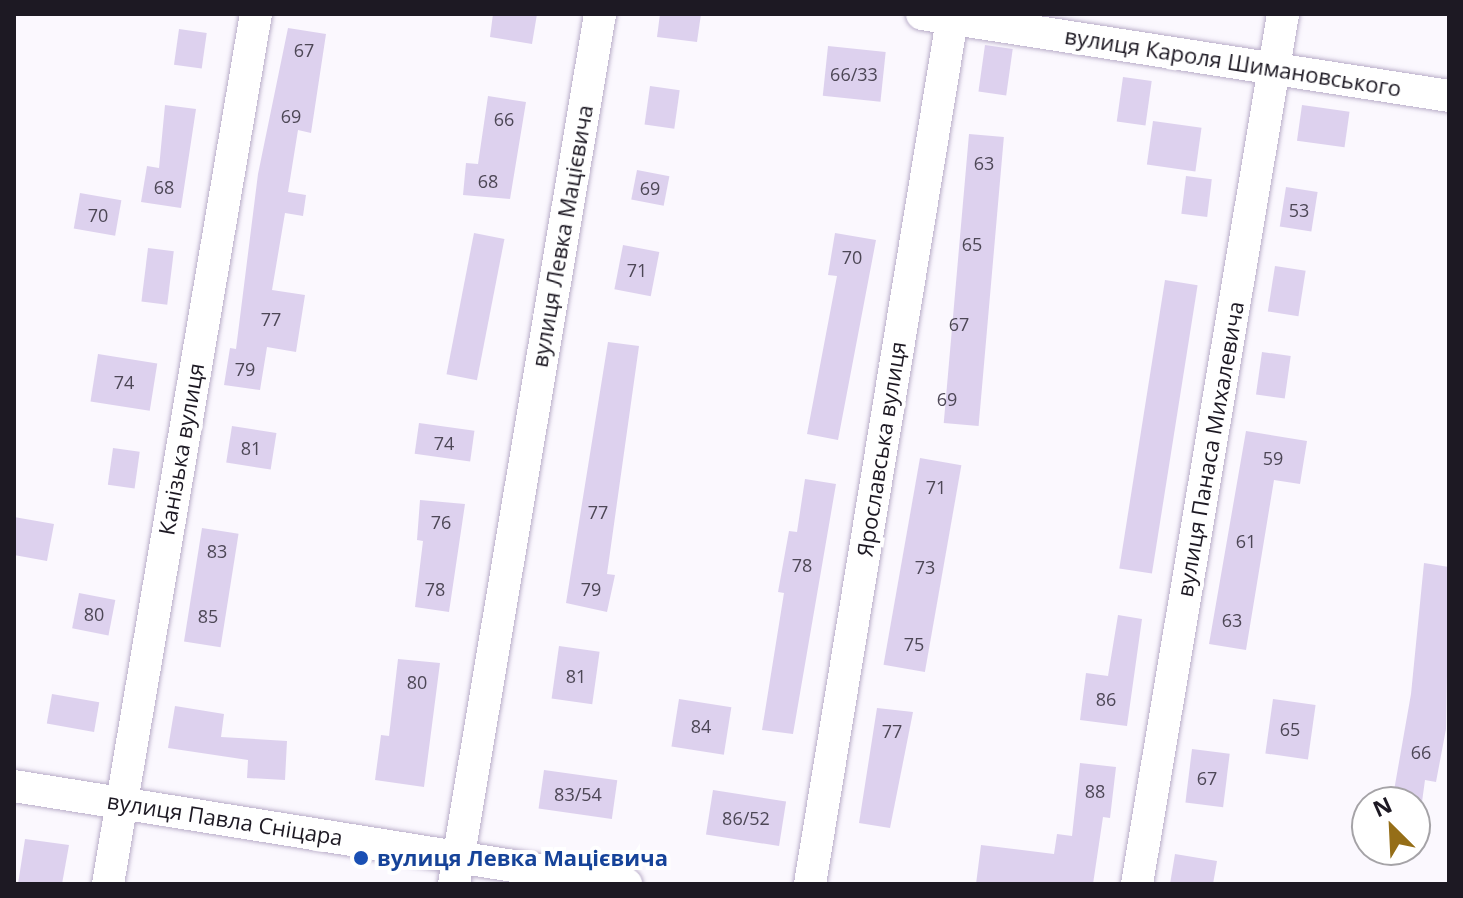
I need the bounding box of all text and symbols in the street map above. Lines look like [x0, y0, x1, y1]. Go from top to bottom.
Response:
street label: вулиця Кароля Шимановського [1063, 22, 1403, 102]
house number: 67 [294, 39, 314, 61]
house number: 66/33 [830, 63, 878, 85]
street label: вулиця Левка Мацієвича [526, 103, 598, 369]
house number: 69 [281, 105, 301, 127]
house number: 66 [494, 108, 514, 130]
house number: 63 [974, 152, 994, 174]
house number: 68 [478, 170, 498, 192]
house number: 68 [154, 176, 174, 198]
house number: 69 [640, 177, 660, 199]
house number: 53 [1289, 199, 1309, 221]
house number: 70 [88, 204, 108, 226]
house number: 65 [962, 233, 982, 255]
house number: 70 [842, 246, 862, 268]
house number: 71 [627, 259, 647, 281]
street label: вулиця Панаса Михалевича [1171, 299, 1249, 599]
house number: 77 [261, 308, 281, 330]
house number: 67 [949, 313, 969, 335]
street label: Ярославська вулиця [851, 339, 911, 559]
house number: 79 [235, 358, 255, 380]
street label: Канізька вулиця [153, 361, 209, 537]
house number: 74 [114, 371, 134, 393]
house number: 69 [937, 388, 957, 410]
house number: 74 [434, 432, 454, 454]
house number: 81 [241, 437, 261, 459]
house number: 59 [1263, 447, 1283, 469]
house number: 71 [926, 476, 946, 498]
house number: 77 [588, 501, 608, 523]
house number: 76 [431, 511, 451, 533]
house number: 61 [1236, 530, 1256, 552]
house number: 83 [207, 540, 227, 562]
house number: 78 [792, 554, 812, 576]
house number: 73 [915, 556, 935, 578]
house number: 78 [425, 578, 445, 600]
house number: 79 [581, 578, 601, 600]
house number: 80 [84, 603, 104, 625]
house number: 85 [198, 605, 218, 627]
house number: 63 [1222, 609, 1242, 631]
house number: 75 [904, 633, 924, 655]
house number: 81 [566, 665, 586, 687]
house number: 80 [407, 671, 427, 693]
house number: 86 [1096, 688, 1116, 710]
house number: 84 [691, 715, 711, 737]
house number: 65 [1280, 718, 1300, 740]
house number: 77 [882, 720, 902, 742]
house number: 66 [1411, 741, 1431, 763]
house number: 67 [1197, 767, 1217, 789]
house number: 88 [1085, 780, 1105, 802]
house number: 83/54 [554, 783, 602, 805]
north arrow [1351, 786, 1431, 866]
street label: вулиця Павла Сніцара [105, 787, 345, 851]
text: N [1368, 789, 1396, 823]
house number: 86/52 [722, 807, 770, 829]
place label: вулиця Левка Мацієвича [377, 845, 668, 871]
marker: вулиця Левка Мацієвича [352, 849, 370, 867]

